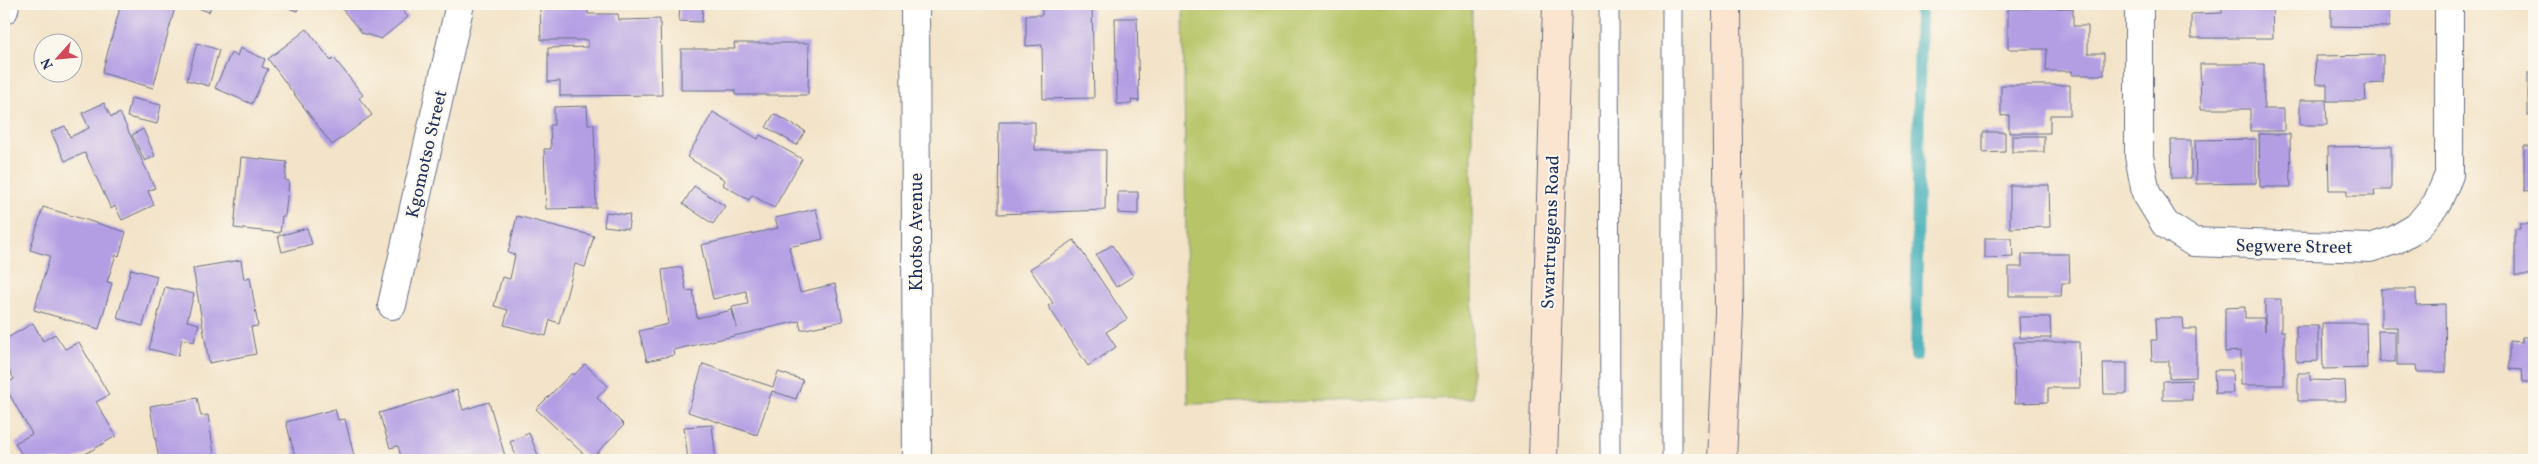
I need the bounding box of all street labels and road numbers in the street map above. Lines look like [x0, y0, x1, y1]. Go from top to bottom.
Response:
street label: Kgomotso Street [401, 88, 454, 221]
street label: Swartruggens Road [1536, 155, 1567, 309]
street label: Khotso Avenue [905, 173, 930, 291]
street label: Segwere Street [2235, 234, 2353, 261]

